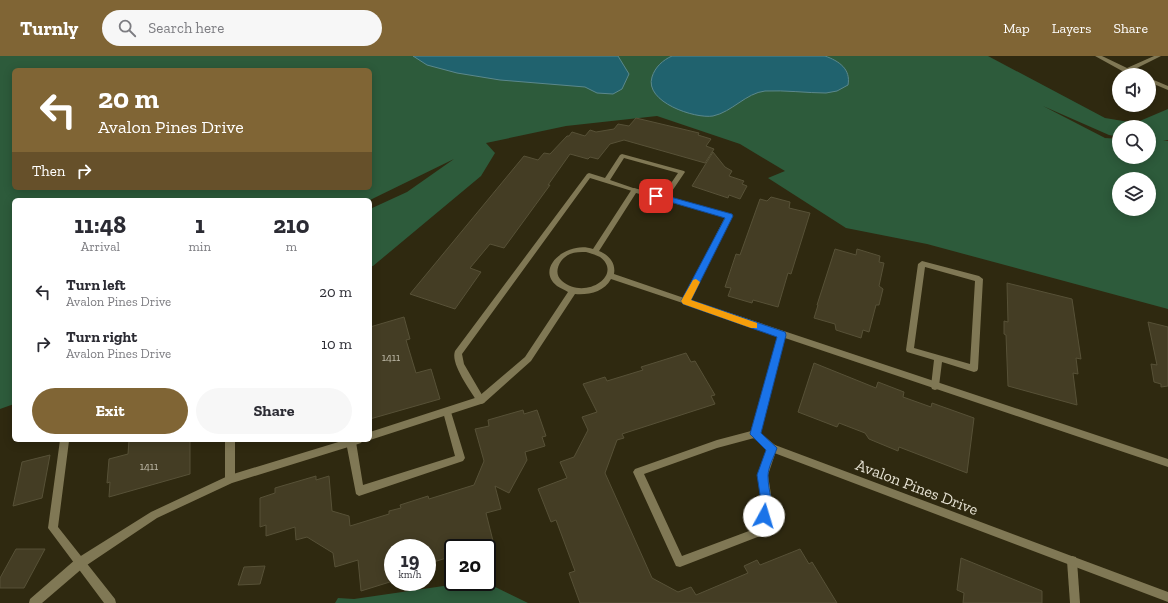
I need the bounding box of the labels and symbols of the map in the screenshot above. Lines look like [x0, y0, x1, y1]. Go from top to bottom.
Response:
pin [639, 179, 673, 213]
house number: 1411 [382, 351, 401, 364]
street label: Avalon Pines Drive [853, 455, 981, 519]
house number: 1411 [140, 460, 159, 473]
position arrow [743, 495, 785, 537]
speed limit sign: 20 [444, 539, 496, 591]

